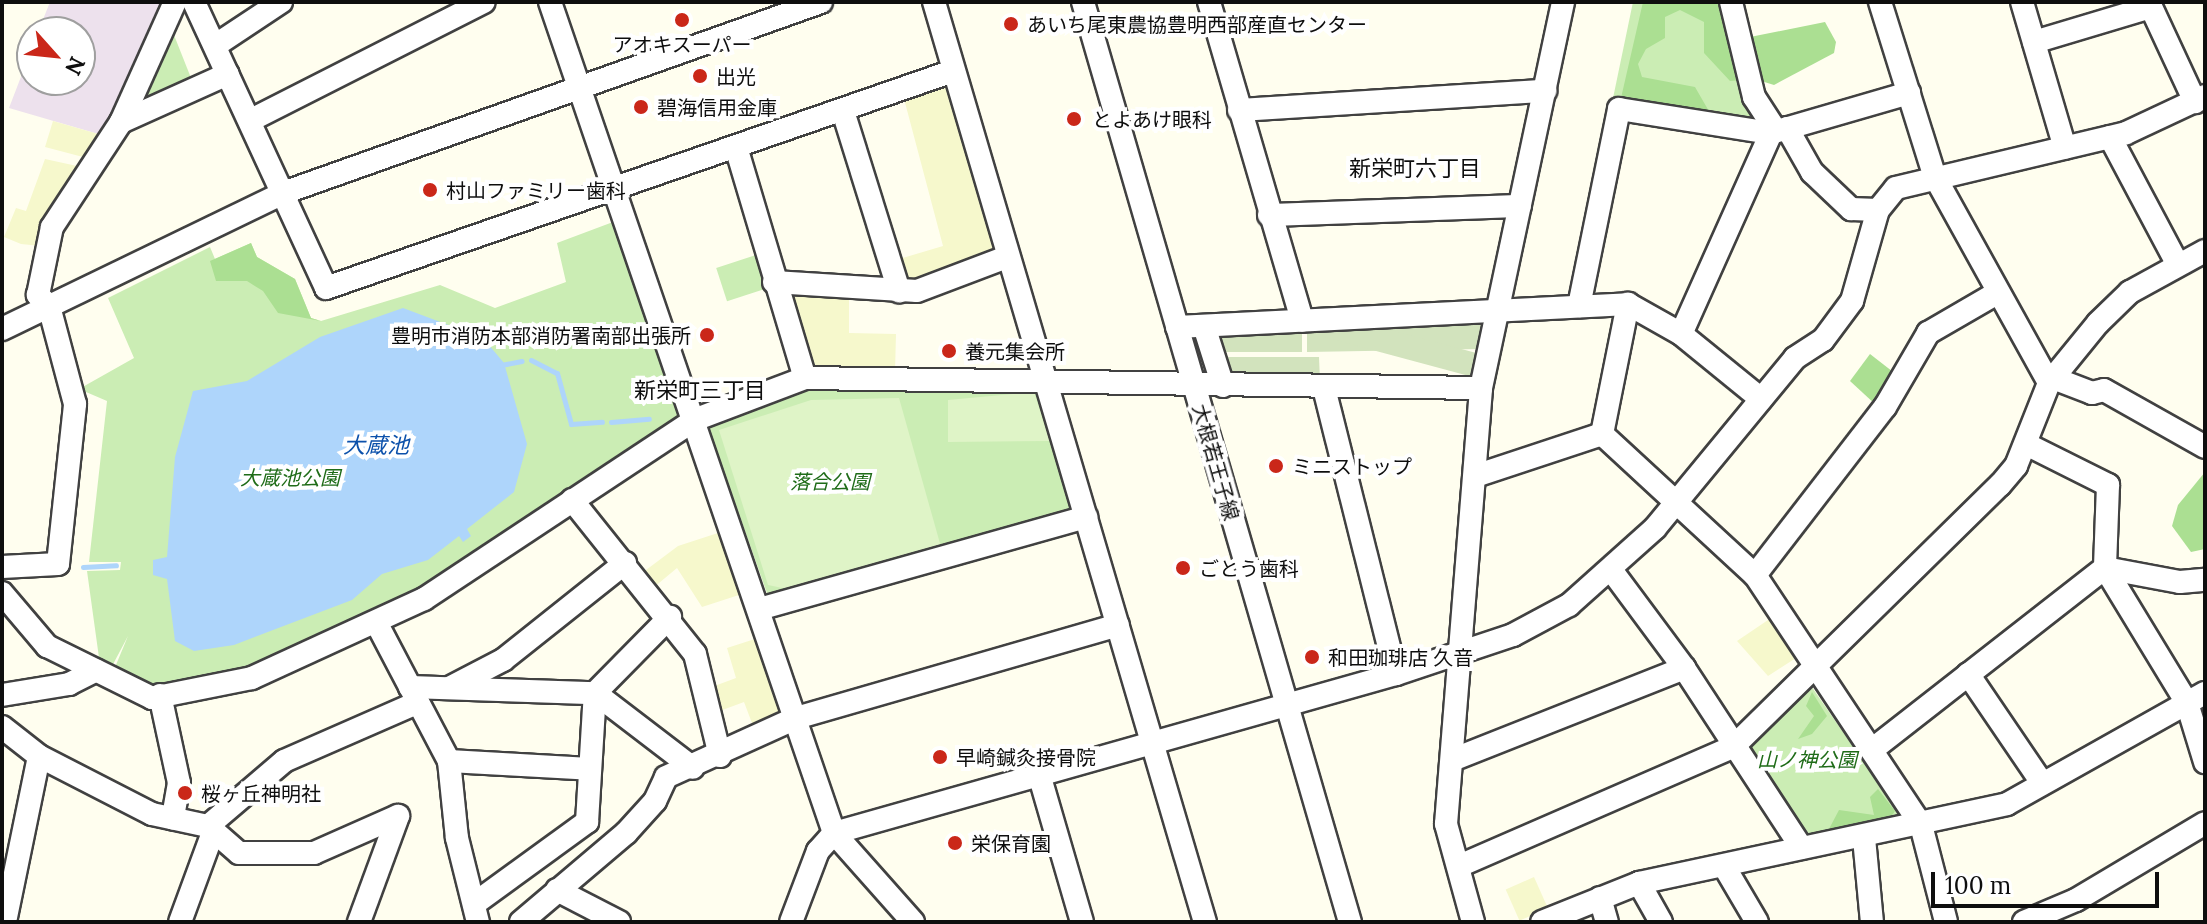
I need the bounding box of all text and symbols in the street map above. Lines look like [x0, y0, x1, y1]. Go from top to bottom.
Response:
marker: アオキスーパー [673, 11, 691, 29]
place label: あいち尾東農協豊明西部産直センター [1027, 12, 1367, 36]
marker: あいち尾東農協豊明西部産直センター [1002, 15, 1020, 33]
north arrow [16, 16, 96, 96]
place label: アオキスーパー [612, 32, 752, 56]
text: N [59, 52, 92, 80]
place label: 出光 [716, 64, 756, 88]
marker: 出光 [691, 67, 709, 85]
place label: 碧海信用金庫 [657, 95, 777, 119]
marker: 碧海信用金庫 [632, 98, 650, 116]
place label: とよあけ眼科 [1092, 107, 1212, 131]
marker: とよあけ眼科 [1063, 108, 1085, 130]
district label: 新栄町六丁目 [1349, 156, 1481, 182]
place label: 村山ファミリー歯科 [446, 178, 626, 202]
marker: 村山ファミリー歯科 [421, 181, 439, 199]
place label: 豊明市消防本部消防署南部出張所 [391, 323, 691, 347]
marker: 豊明市消防本部消防署南部出張所 [698, 326, 716, 344]
place label: 養元集会所 [965, 339, 1065, 363]
marker: 養元集会所 [940, 342, 958, 360]
district label: 新栄町三丁目 [634, 378, 766, 404]
street label: 大根若王子線 [1188, 401, 1244, 523]
water label: 大蔵池 [343, 433, 409, 459]
place label: ミニストップ [1292, 454, 1412, 478]
marker: ミニストップ [1267, 457, 1285, 475]
park label: 大蔵池公園 [240, 465, 340, 489]
park label: 落合公園 [790, 469, 870, 493]
place label: ごとう歯科 [1199, 556, 1299, 580]
marker: ごとう歯科 [1174, 559, 1192, 577]
place label: 和田珈琲店 久音 [1328, 645, 1473, 669]
marker: 和田珈琲店 久音 [1303, 648, 1321, 666]
place label: 早崎鍼灸接骨院 [956, 745, 1096, 769]
park label: 山ノ神公園 [1757, 747, 1857, 771]
marker: 早崎鍼灸接骨院 [931, 748, 949, 766]
place label: 桜ヶ丘神明社 [201, 781, 321, 805]
marker: 桜ヶ丘神明社 [176, 784, 194, 802]
place label: 栄保育園 [971, 831, 1051, 855]
marker: 栄保育園 [946, 834, 964, 852]
scale bar [1935, 856, 2163, 906]
text: 100 m [1945, 870, 2011, 901]

